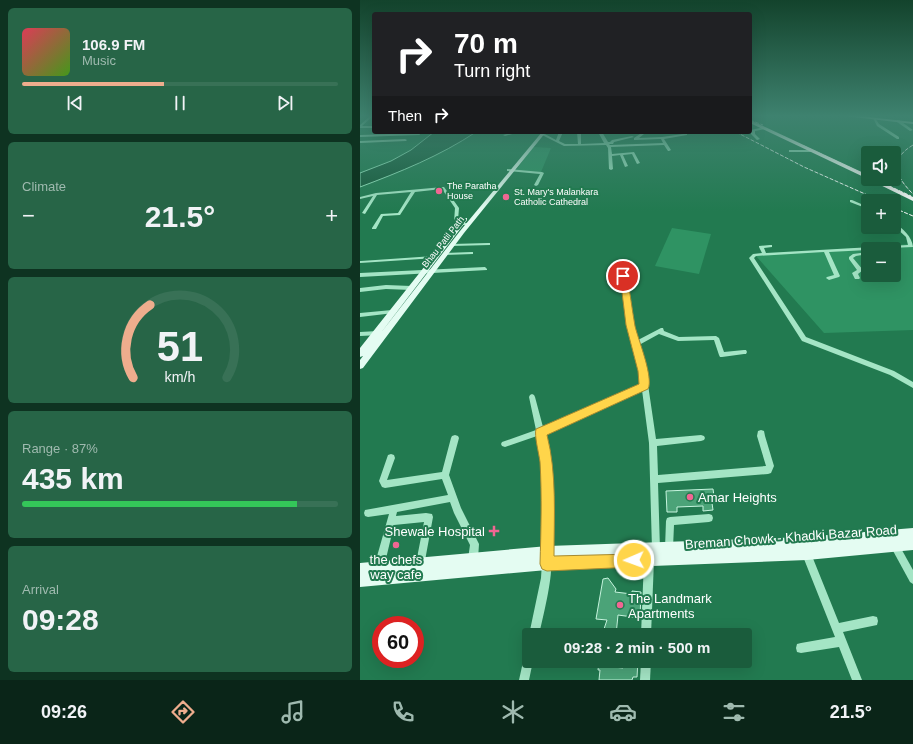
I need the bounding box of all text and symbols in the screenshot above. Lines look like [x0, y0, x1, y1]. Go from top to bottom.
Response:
icon: right [388, 28, 440, 80]
text: 70 m [454, 28, 518, 59]
text: 106.9 FM [82, 36, 145, 53]
text: Music [82, 53, 116, 68]
text: Turn right [454, 61, 530, 81]
icon: previous [64, 92, 86, 114]
icon: pause [169, 92, 191, 114]
icon: next [274, 92, 296, 114]
icon: right [430, 104, 452, 126]
text: Then [388, 107, 422, 124]
map controls [861, 146, 901, 282]
button: sound [861, 146, 901, 186]
text: Climate [22, 179, 66, 194]
place label: The Paratha House [447, 181, 497, 201]
marker: The Paratha House [434, 186, 444, 196]
place label: St. Mary's Malankara Catholic Cathedral [514, 187, 598, 207]
marker: St. Mary's Malankara Catholic Cathedral [501, 192, 511, 202]
button: + [861, 194, 901, 234]
text: 21.5° [145, 200, 215, 233]
text: − [22, 203, 35, 228]
text: + [325, 203, 338, 228]
street label: Bhau Patil Path [420, 214, 466, 270]
button: − [861, 242, 901, 282]
pin [606, 259, 640, 293]
icon: arrive [612, 265, 634, 287]
text: 51 [157, 323, 203, 370]
text: km/h [165, 369, 196, 385]
text: Range · 87% [22, 441, 98, 456]
text: 435 km [22, 462, 124, 495]
place label: Amar Heights [698, 490, 777, 505]
marker: Amar Heights [685, 492, 695, 502]
street label: Breman Chowk - Khadki Bazar Road [685, 522, 897, 552]
place label: Shewale Hospital [385, 524, 485, 539]
marker: Shewale Hospital [488, 525, 500, 537]
position arrow [613, 539, 655, 581]
marker: the chefs way cafe [391, 540, 401, 550]
place label: the chefs way cafe [369, 552, 423, 582]
text: Arrival [22, 582, 59, 597]
place label: The Landmark Apartments [628, 591, 712, 621]
marker: The Landmark Apartments [615, 600, 625, 610]
text: 09:28 [22, 603, 99, 636]
speed limit sign: 60 [372, 616, 424, 668]
text: 09:28 · 2 min · 500 m [564, 639, 710, 656]
icon: directions [169, 698, 197, 726]
icon: music [279, 698, 307, 726]
icon: phone [389, 698, 417, 726]
icon: climate [499, 698, 527, 726]
icon: car [609, 698, 637, 726]
icon: filters [720, 698, 748, 726]
text: 09:26 [41, 702, 87, 722]
text: 21.5° [830, 702, 872, 722]

